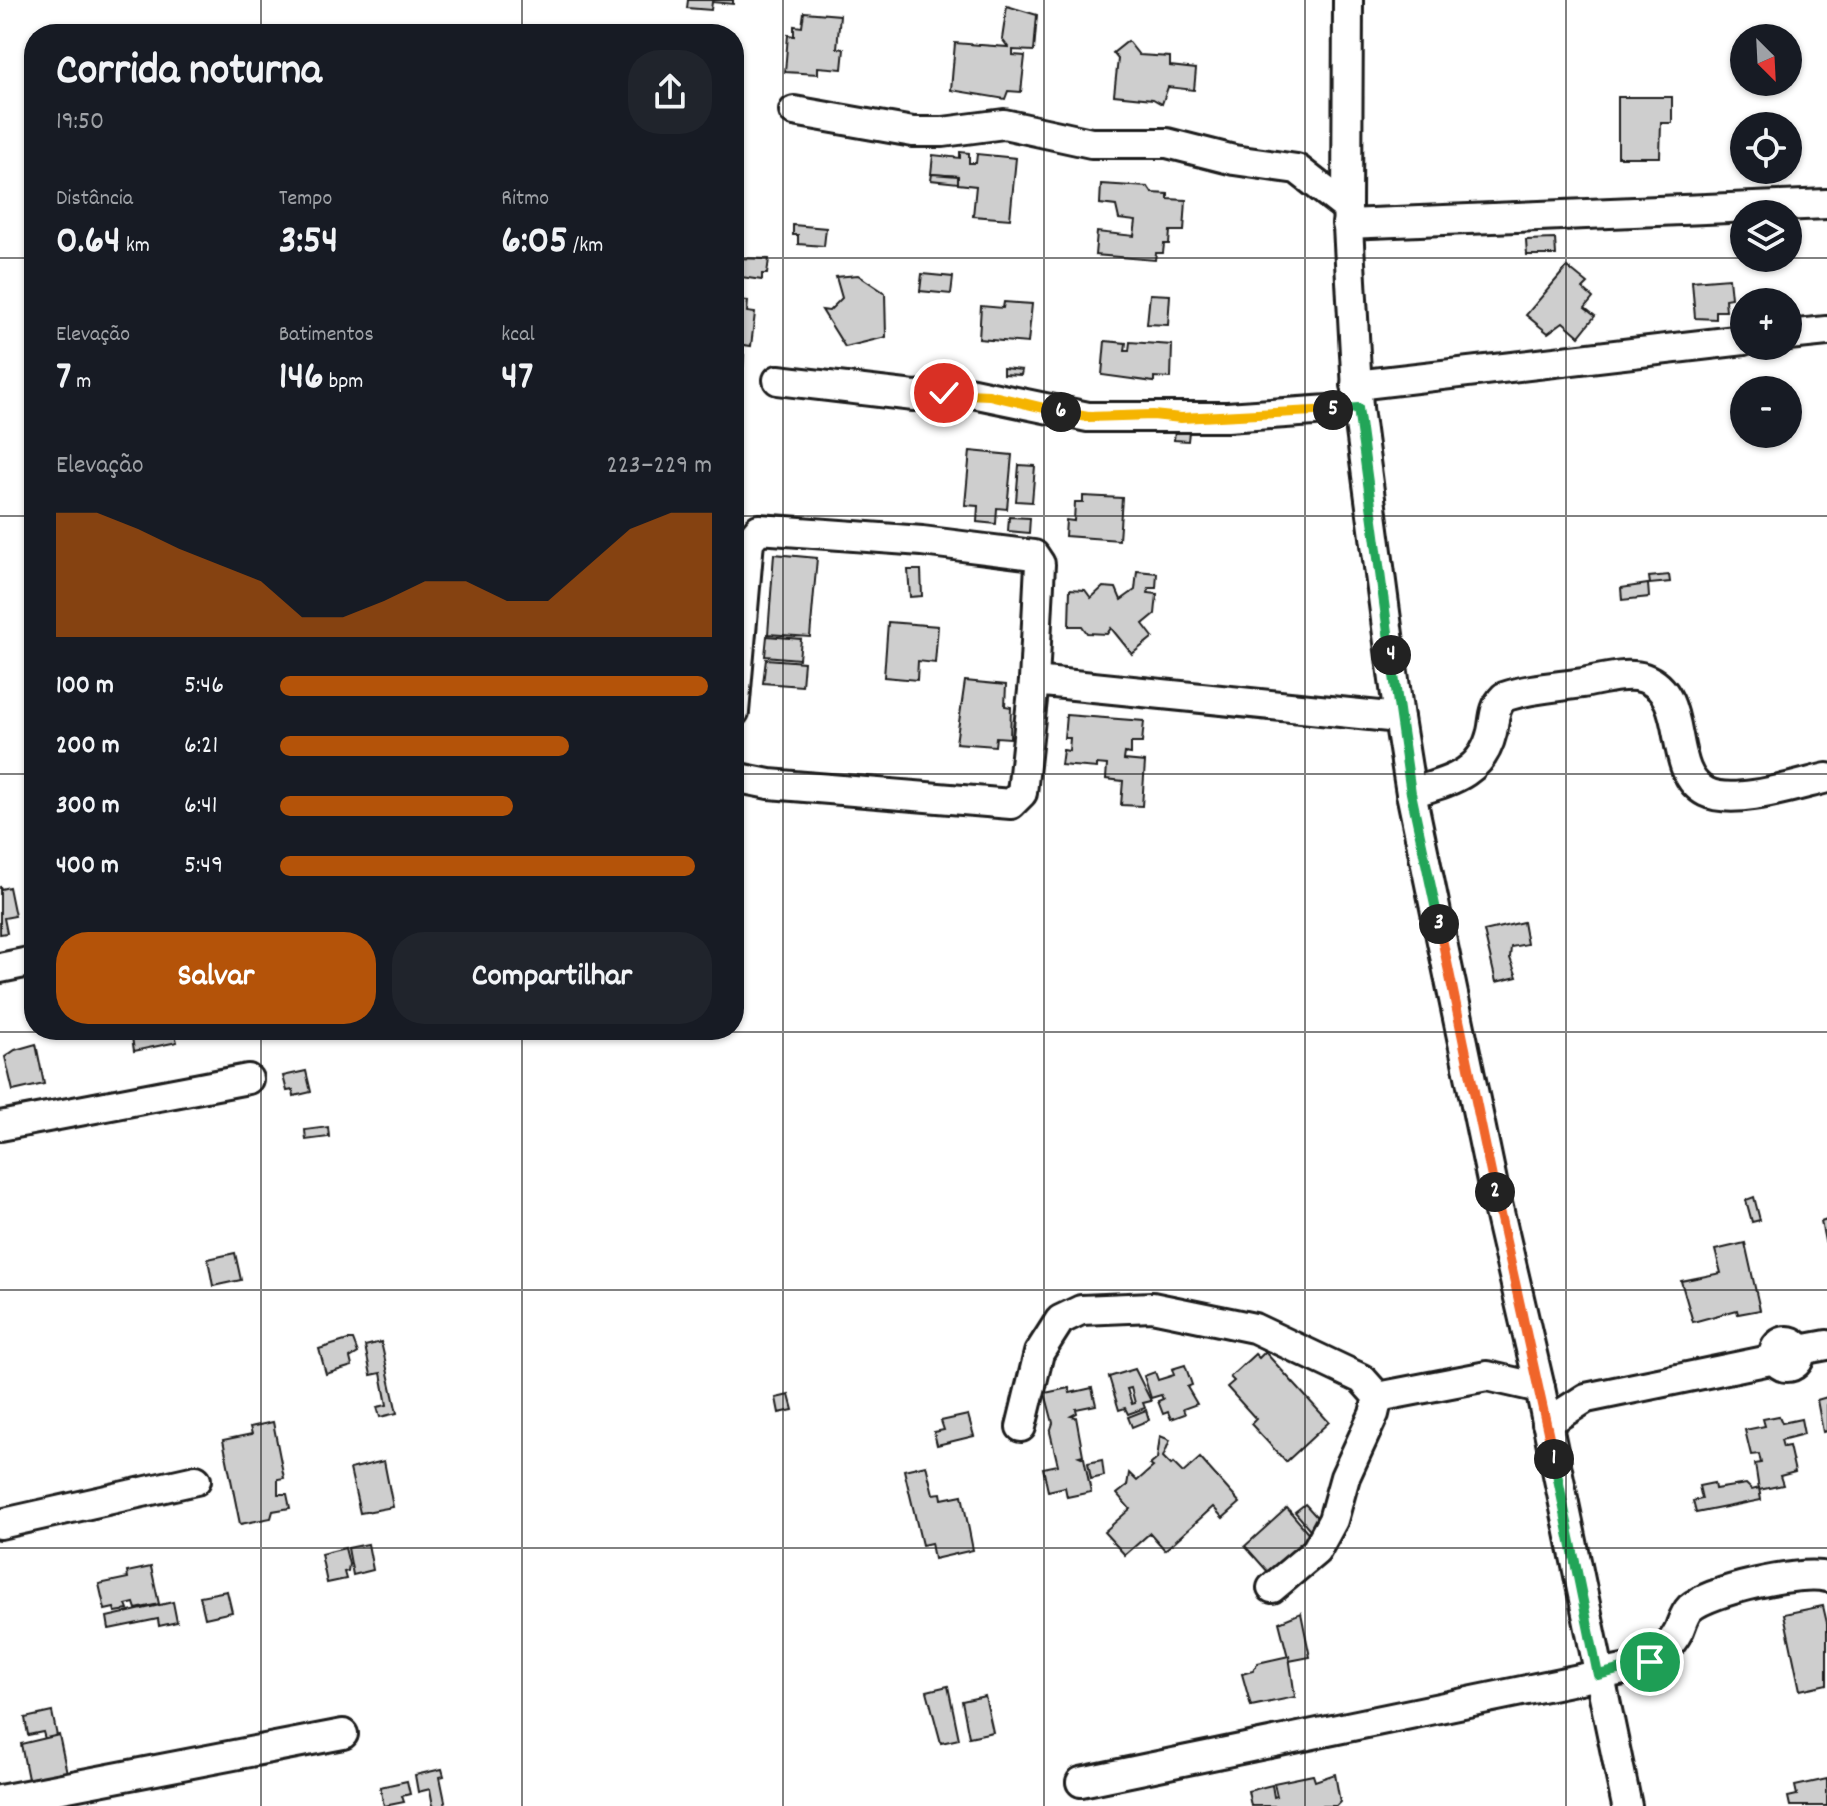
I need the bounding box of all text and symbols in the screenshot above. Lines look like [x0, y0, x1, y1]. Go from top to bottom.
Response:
north arrow [1730, 24, 1802, 96]
map controls [1730, 24, 1802, 448]
text: Corrida noturna [56, 42, 322, 105]
button: share [628, 50, 712, 134]
text: 19:50 [56, 104, 104, 141]
button: locate [1730, 112, 1802, 184]
text: Distância [56, 184, 133, 215]
text: Tempo [279, 184, 332, 215]
text: Ritmo [501, 184, 549, 215]
button: layers [1730, 200, 1802, 272]
text: 0.64 [56, 215, 121, 272]
text: 3:54 [279, 215, 338, 272]
text: 6:05 [501, 215, 568, 272]
text: km [121, 231, 150, 262]
text: /km [568, 231, 603, 262]
button: + [1730, 288, 1802, 360]
text: Elevação [56, 320, 130, 351]
text: Batimentos [279, 320, 374, 351]
text: kcal [501, 320, 535, 351]
text: 7 [56, 351, 71, 408]
text: 146 [279, 351, 324, 408]
text: 47 [501, 351, 533, 408]
pin [910, 359, 978, 427]
text: m [71, 367, 91, 398]
text: bpm [324, 367, 363, 398]
icon: check [922, 371, 966, 415]
button: − [1730, 376, 1802, 448]
pin: 5 [1313, 390, 1353, 430]
pin: 6 [1041, 392, 1081, 432]
text: 5 [1328, 394, 1338, 425]
text: 6 [1056, 396, 1066, 427]
text: Elevação [56, 448, 143, 485]
text: 223–229 m [606, 448, 712, 485]
pin: 4 [1371, 635, 1411, 675]
text: 4 [1386, 639, 1396, 670]
text: 100 m [56, 668, 114, 705]
text: 5:46 [184, 668, 224, 705]
text: 200 m [56, 728, 120, 765]
text: 6:21 [184, 728, 218, 765]
text: 300 m [56, 788, 120, 825]
text: 6:41 [184, 788, 218, 825]
text: 400 m [56, 848, 119, 885]
text: 5:49 [184, 848, 223, 885]
pin: 3 [1419, 904, 1459, 944]
text: 3 [1434, 908, 1444, 939]
button: Salvar [56, 932, 376, 1024]
button: Compartilhar [392, 932, 712, 1024]
pin: 2 [1475, 1172, 1515, 1212]
text: 2 [1490, 1176, 1500, 1207]
pin: 1 [1534, 1439, 1574, 1479]
text: 1 [1552, 1443, 1556, 1474]
pin [1616, 1628, 1684, 1696]
icon: arrive [1628, 1640, 1672, 1684]

